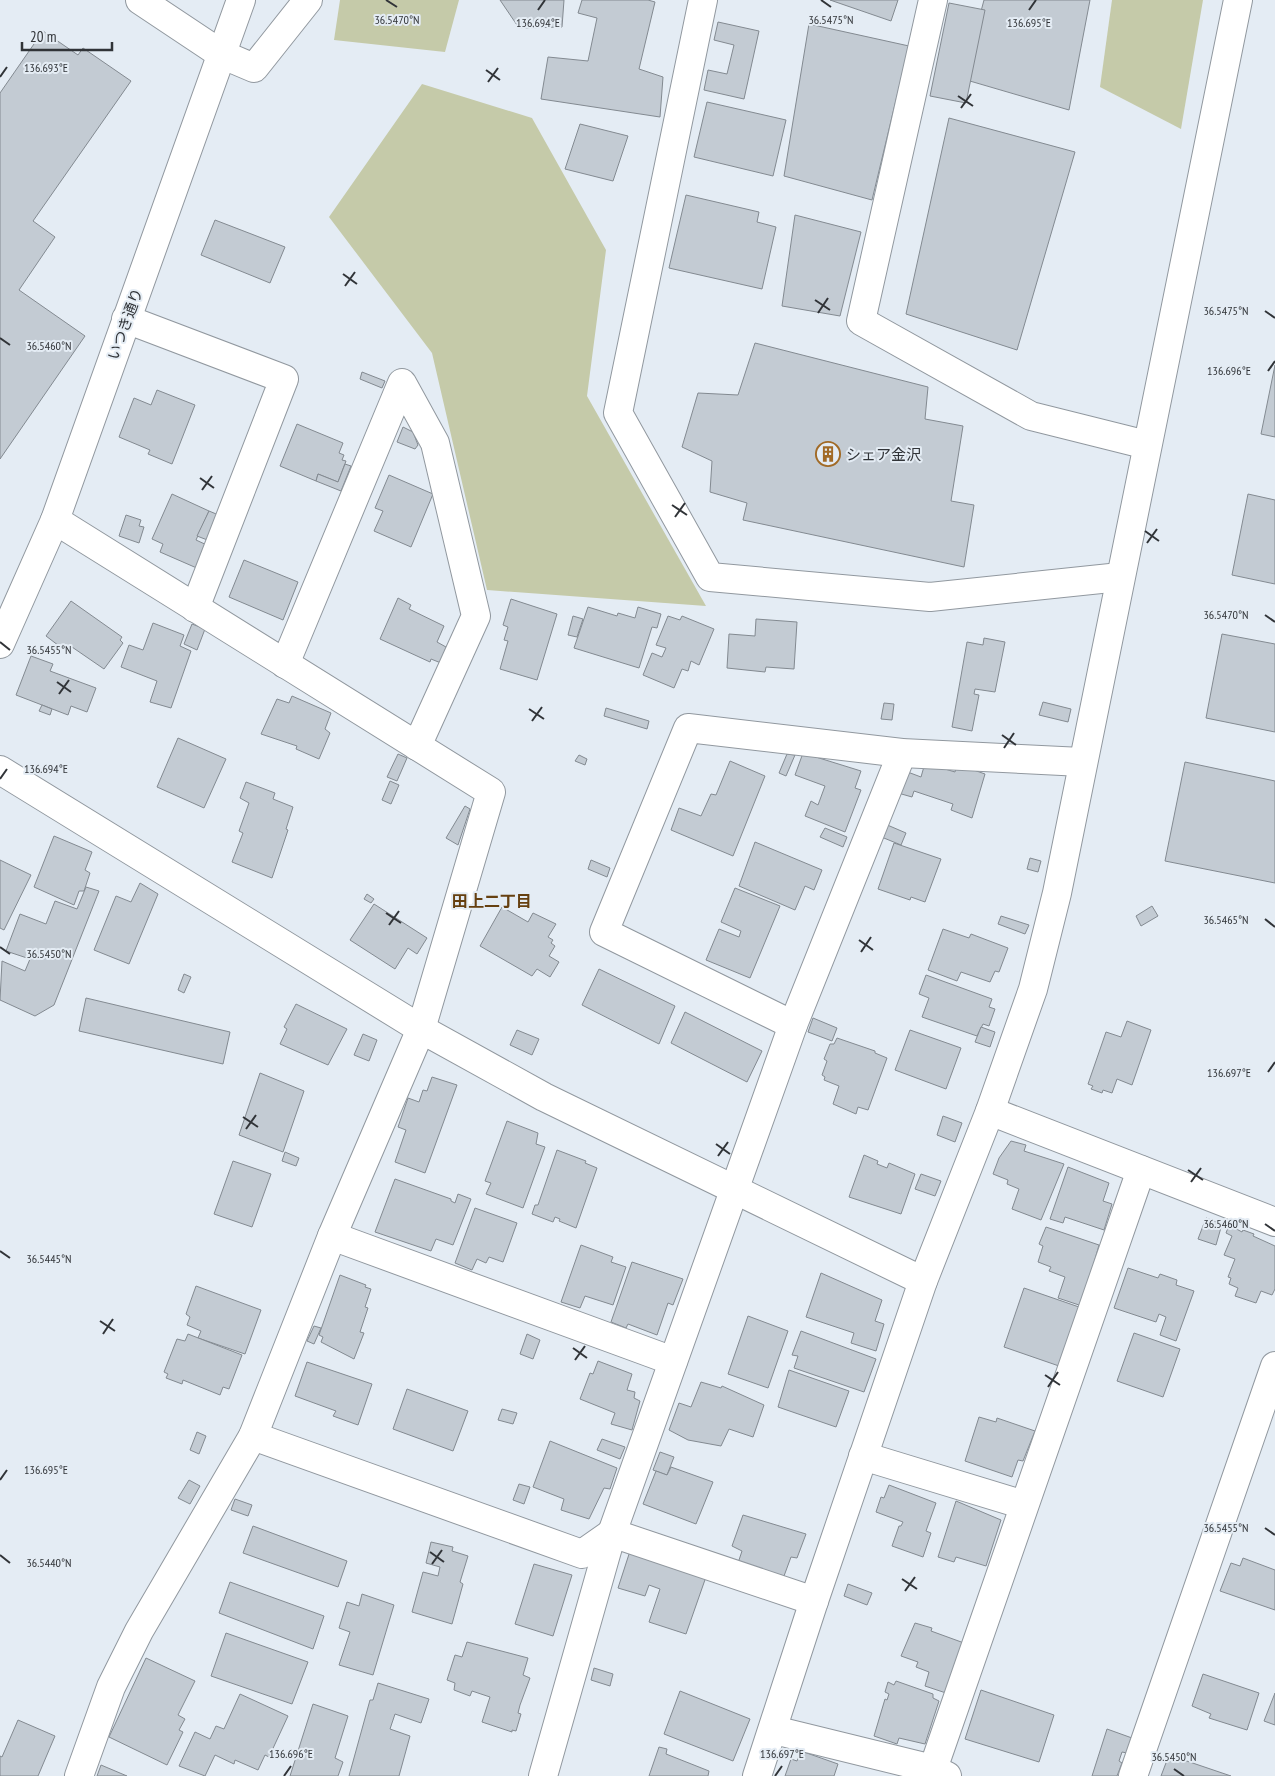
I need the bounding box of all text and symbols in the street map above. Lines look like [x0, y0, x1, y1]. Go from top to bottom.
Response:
text: 36.5470°N [374, 12, 420, 27]
text: 36.5475°N [808, 12, 854, 27]
text: 136.694°E [516, 15, 560, 30]
text: 136.695°E [1007, 15, 1051, 30]
scale bar [22, 20, 112, 52]
text: 20 m [30, 27, 56, 46]
text: 136.693°E [24, 60, 68, 75]
street label: いつき通り [103, 286, 147, 362]
text: 36.5475°N [1203, 303, 1249, 318]
text: 36.5460°N [26, 338, 72, 353]
text: 136.696°E [1207, 363, 1251, 378]
building icon: シェア金沢 [815, 441, 841, 467]
place label: シェア金沢 [846, 445, 921, 464]
text: 36.5470°N [1203, 607, 1249, 622]
text: 36.5455°N [26, 642, 72, 657]
text: 136.694°E [24, 761, 68, 776]
district label: 田上二丁目 [452, 891, 532, 911]
text: 36.5465°N [1203, 912, 1249, 927]
text: 36.5450°N [26, 946, 72, 961]
text: 136.697°E [1207, 1065, 1251, 1080]
text: 36.5460°N [1203, 1216, 1249, 1231]
text: 36.5445°N [26, 1251, 72, 1266]
text: 136.695°E [24, 1462, 68, 1477]
text: 36.5455°N [1203, 1520, 1249, 1535]
text: 36.5440°N [26, 1555, 72, 1570]
text: 136.696°E [269, 1746, 313, 1761]
text: 136.697°E [760, 1746, 804, 1761]
text: 36.5450°N [1151, 1749, 1197, 1764]

